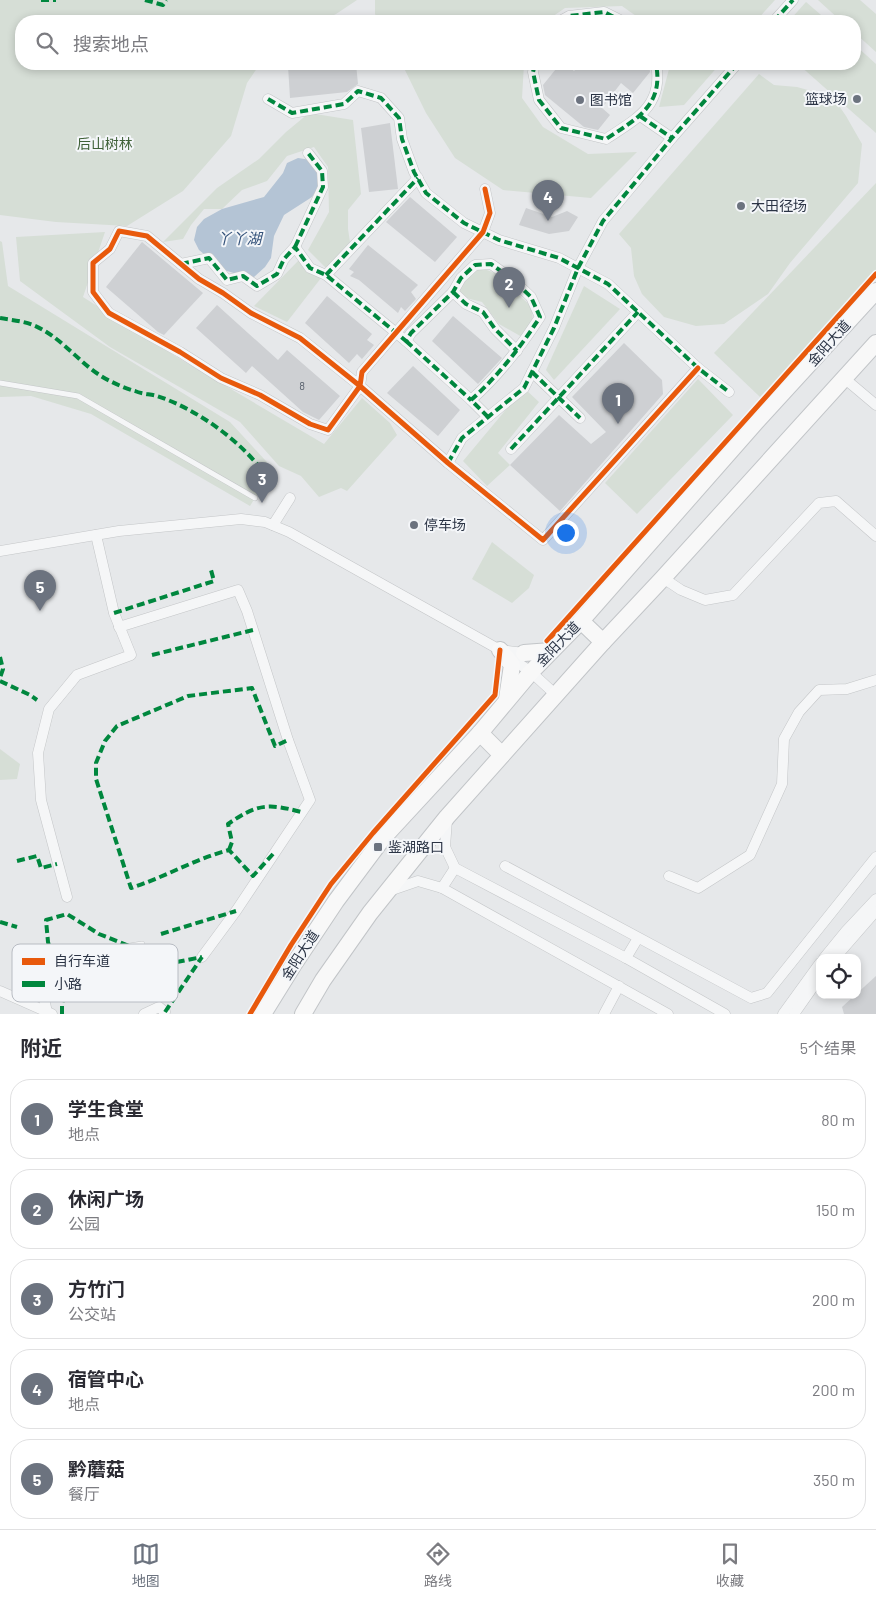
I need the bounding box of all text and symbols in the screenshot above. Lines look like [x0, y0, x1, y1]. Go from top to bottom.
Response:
search box [15, 15, 861, 70]
icon: search [33, 29, 61, 57]
text: 搜索地点 [73, 32, 149, 55]
place label: 篮球场 [805, 90, 847, 107]
place label: 图书馆 [590, 91, 632, 108]
marker: 篮球场 [851, 93, 863, 105]
marker: 图书馆 [574, 94, 586, 106]
park label: 后山树林 [77, 135, 133, 152]
pin: 4 [532, 180, 564, 221]
place label: 大田径场 [751, 197, 807, 214]
marker: 大田径场 [735, 200, 747, 212]
water label: 丫丫湖 [216, 229, 263, 247]
pin: 2 [493, 267, 525, 308]
street label: 金阳大道 [804, 316, 854, 369]
house number: 8 [299, 379, 305, 392]
pin: 1 [602, 383, 634, 424]
pin: 3 [246, 462, 278, 503]
place label: 停车场 [424, 516, 466, 533]
marker: 停车场 [408, 519, 420, 531]
your location [553, 520, 579, 546]
pin: 5 [24, 570, 56, 611]
street label: 金阳大道 [532, 618, 583, 670]
place label: 鉴湖路口 [388, 838, 444, 855]
marker: 鉴湖路口 [372, 841, 384, 853]
street label: 金阳大道 [277, 927, 322, 983]
legend [12, 944, 178, 1002]
text: 自行车道 [54, 952, 110, 969]
map controls [816, 954, 861, 999]
button: locate [816, 954, 861, 999]
text: 小路 [54, 975, 82, 992]
text: 附近 [20, 1035, 62, 1060]
text: 5个结果 [800, 1038, 856, 1057]
text: 学生食堂 [68, 1097, 144, 1120]
text: 1 [34, 1110, 40, 1129]
text: 80 m [821, 1110, 855, 1129]
text: 地点 [68, 1124, 100, 1143]
text: 休闲广场 [68, 1187, 144, 1210]
text: 2 [33, 1200, 41, 1219]
text: 150 m [816, 1200, 855, 1219]
text: 公园 [68, 1214, 100, 1233]
text: 方竹门 [68, 1277, 125, 1300]
text: 3 [33, 1290, 41, 1309]
text: 200 m [812, 1290, 855, 1309]
text: 公交站 [68, 1304, 116, 1323]
text: 宿管中心 [68, 1367, 144, 1390]
text: 4 [32, 1380, 42, 1399]
text: 200 m [812, 1380, 855, 1399]
text: 地点 [68, 1394, 100, 1413]
text: 黔蘑菇 [68, 1457, 125, 1480]
text: 5 [33, 1470, 41, 1489]
text: 350 m [813, 1470, 855, 1489]
text: 餐厅 [68, 1484, 100, 1503]
tab: 地图 [132, 1540, 160, 1590]
tab: 路线 [424, 1540, 452, 1590]
tab: 收藏 [716, 1540, 744, 1590]

